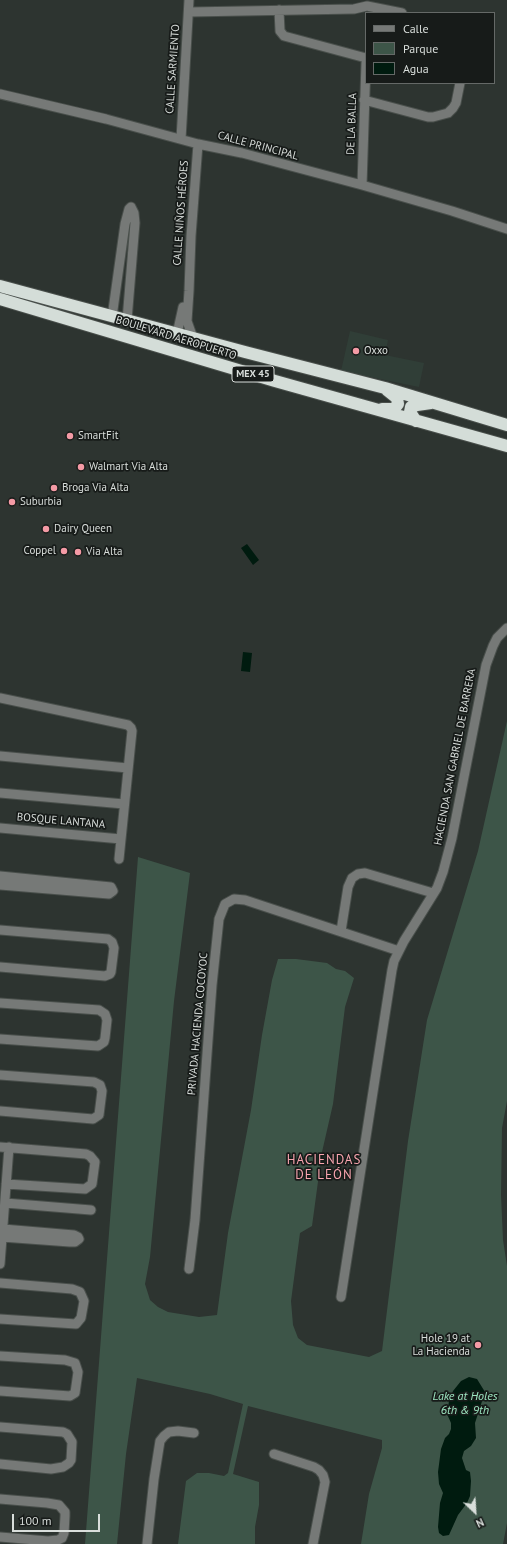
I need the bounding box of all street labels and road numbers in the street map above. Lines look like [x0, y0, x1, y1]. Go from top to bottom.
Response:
street label: CALLE SARMIENTO [163, 24, 183, 114]
street label: DE LA BALLA [344, 93, 360, 155]
street label: CALLE PRINCIPAL [216, 129, 300, 163]
street label: CALLE NIÑOS HÉROES [171, 160, 191, 266]
street label: BOULEVARD AEROPUERTO [114, 313, 238, 363]
road number: MEX 45 [232, 366, 274, 382]
street label: HACIENDA SAN GABRIEL DE BARRERA [431, 668, 479, 846]
street label: BOSQUE LANTANA [16, 811, 106, 831]
street label: PRIVADA HACIENDA COCOYOC [185, 952, 211, 1096]

